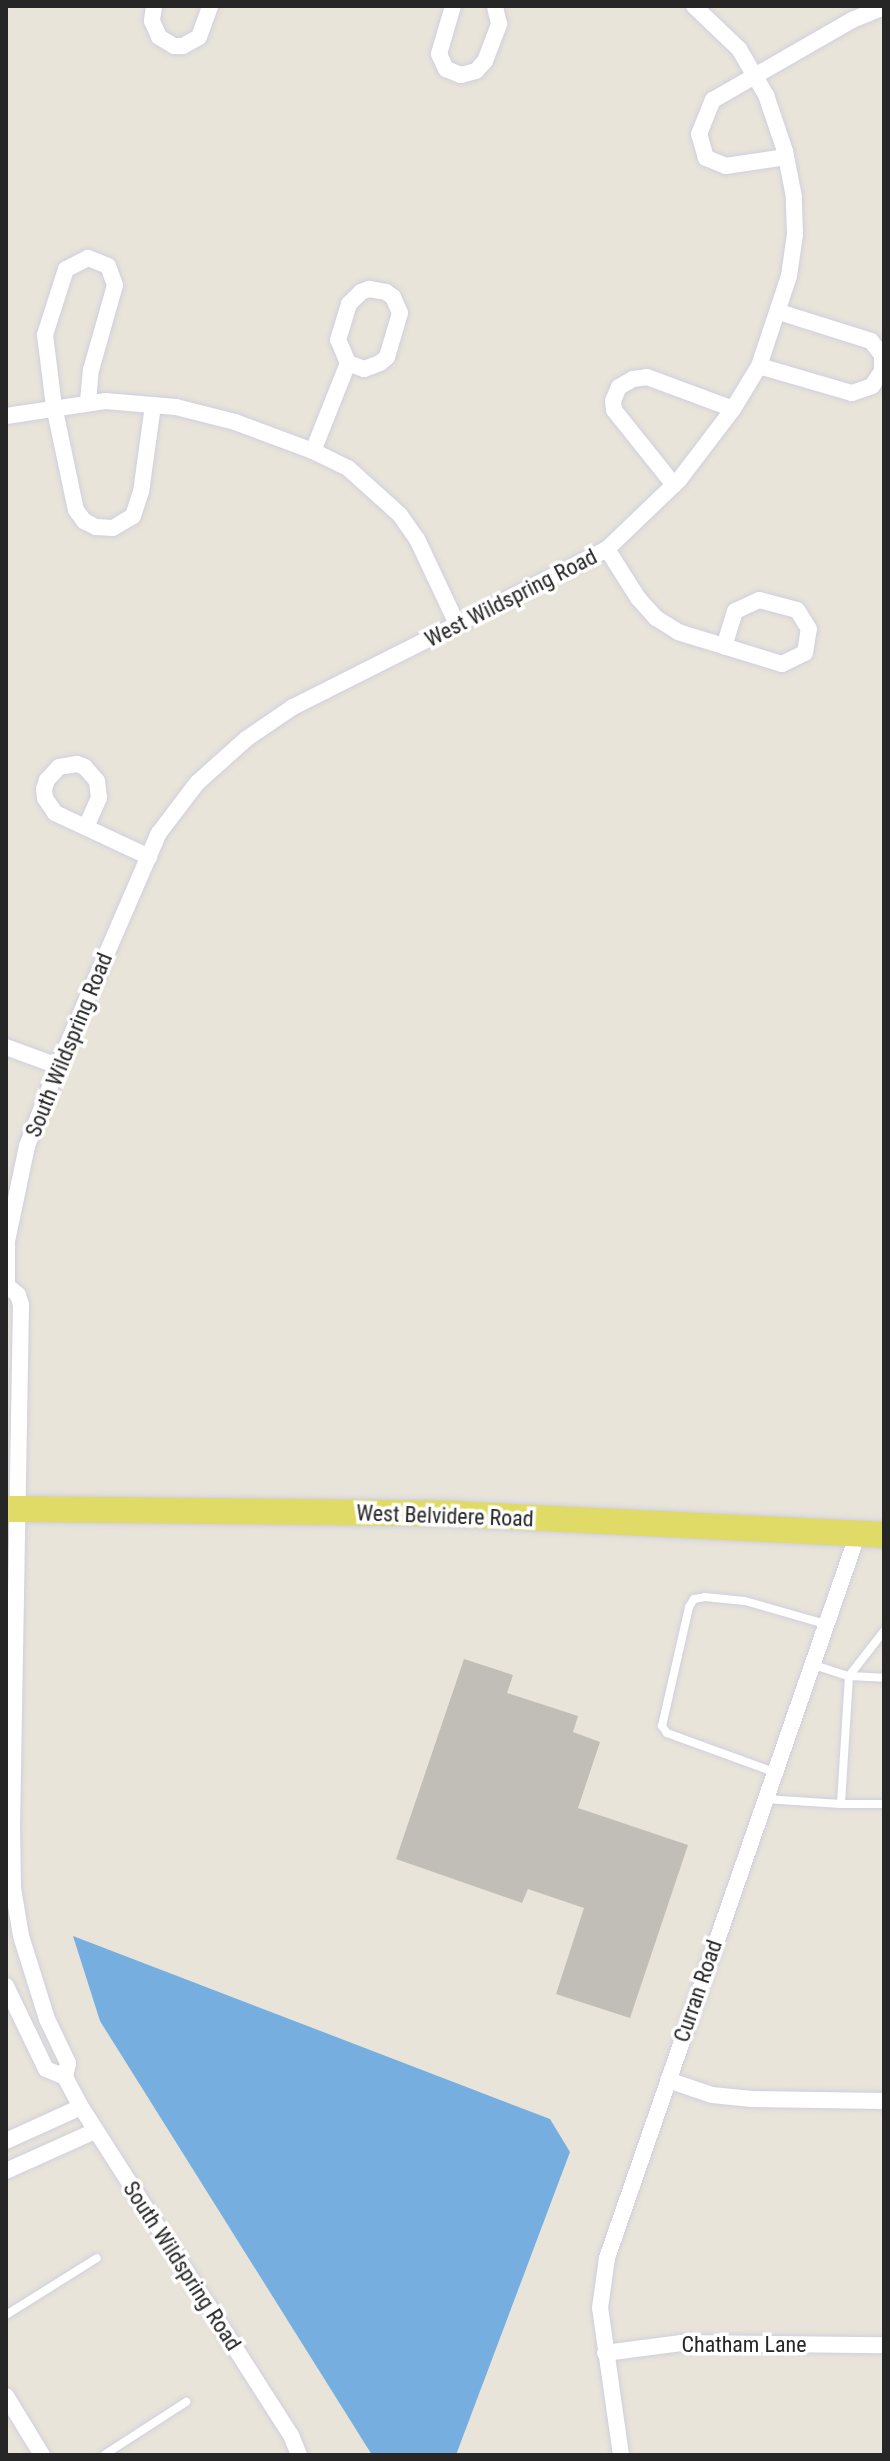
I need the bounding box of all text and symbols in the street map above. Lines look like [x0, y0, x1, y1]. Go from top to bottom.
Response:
street label: West Wildspring Road [421, 543, 601, 653]
street label: South Wildspring Road [20, 949, 118, 1141]
street label: West Belvidere Road [356, 1500, 534, 1532]
street label: Curran Road [668, 1936, 728, 2046]
street label: South Wildspring Road [117, 2176, 247, 2356]
street label: Chatham Lane [682, 2332, 806, 2358]

